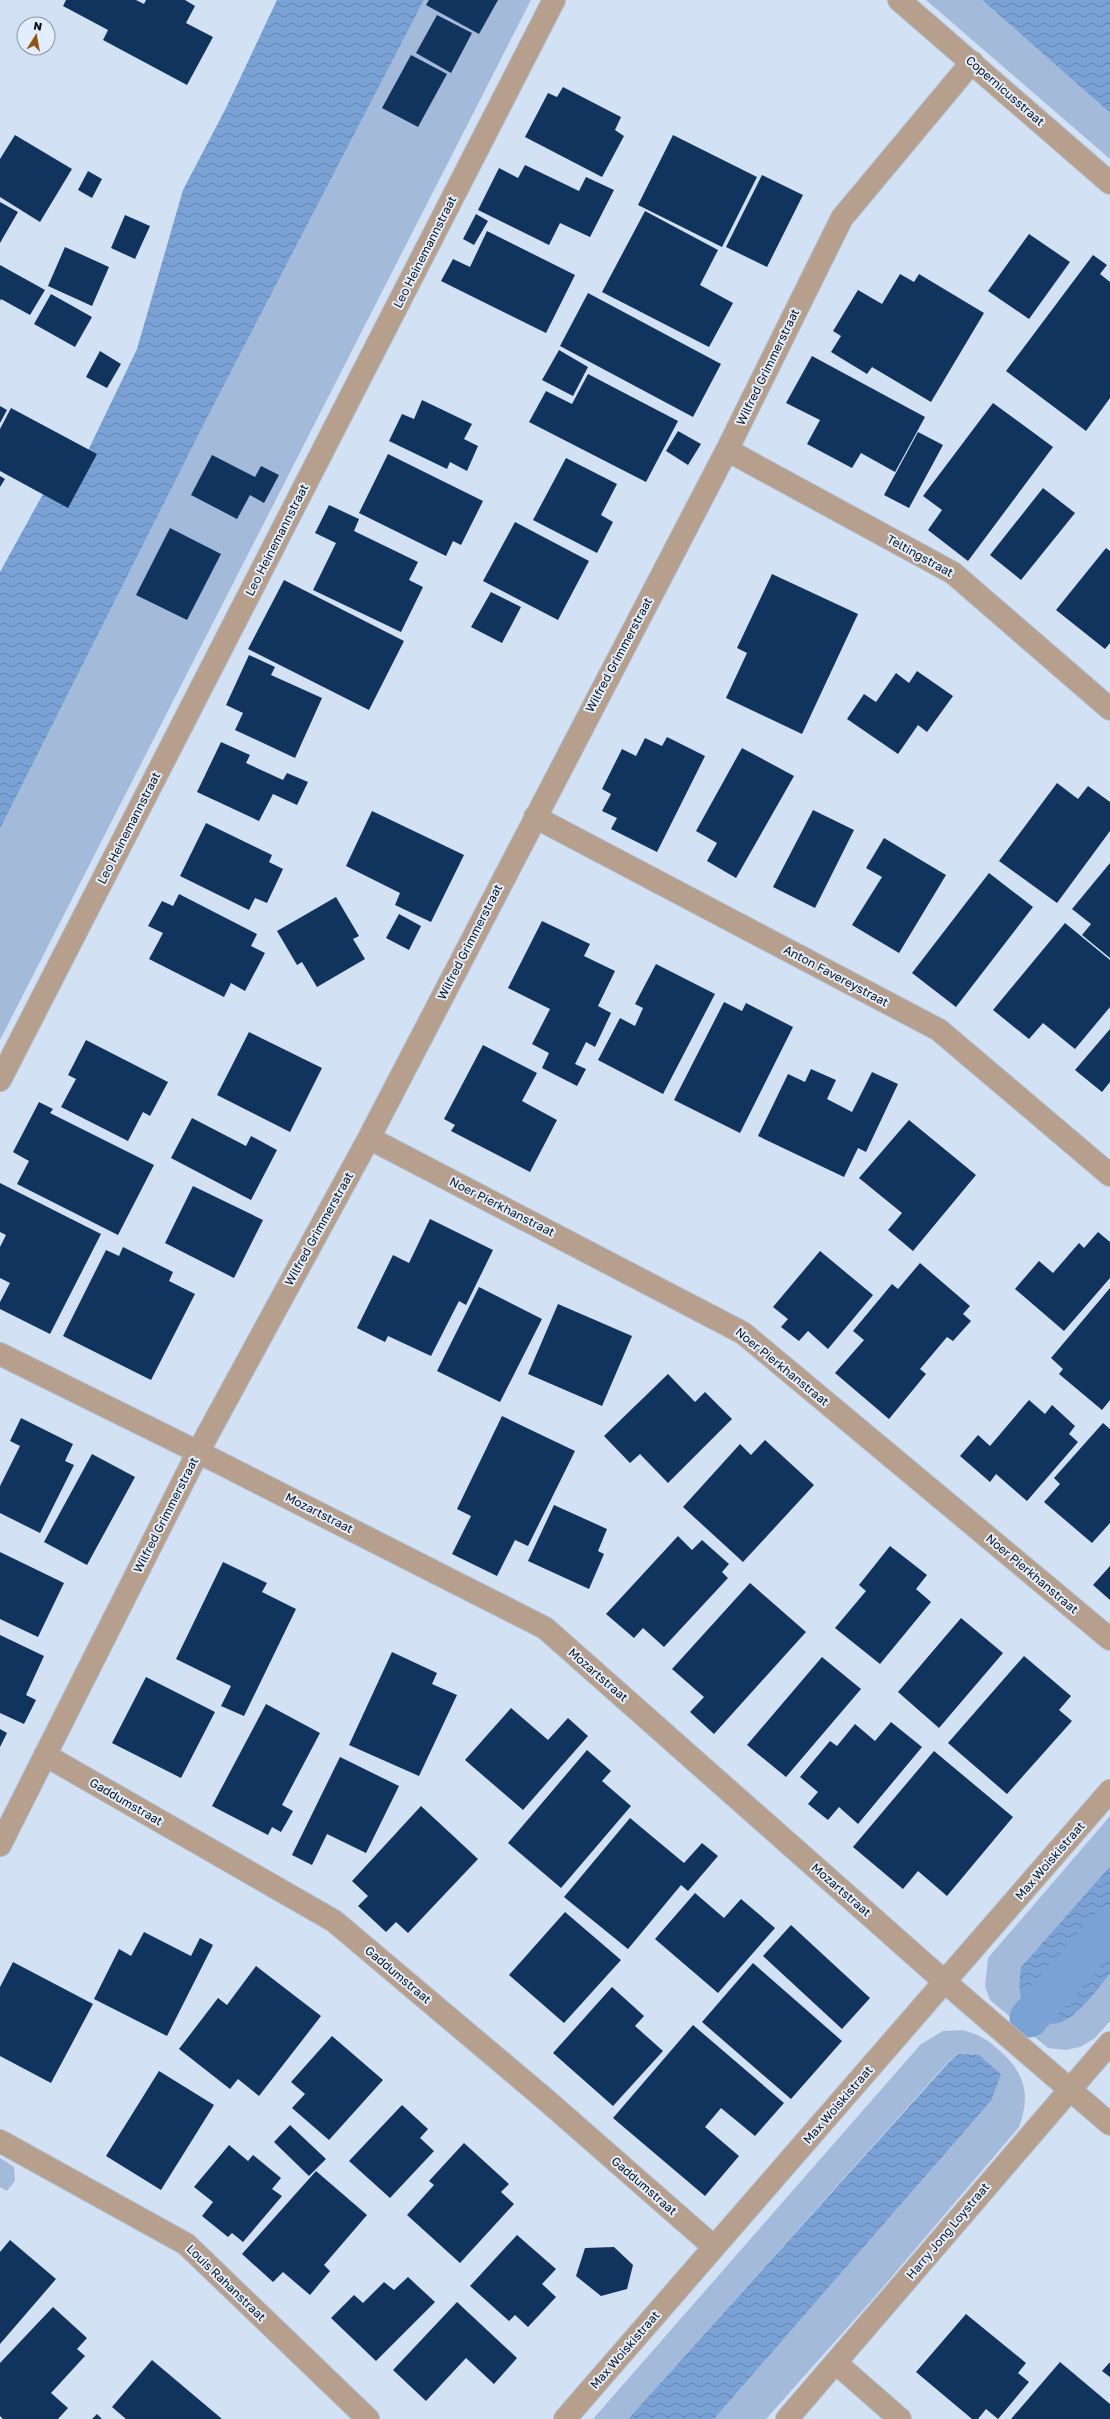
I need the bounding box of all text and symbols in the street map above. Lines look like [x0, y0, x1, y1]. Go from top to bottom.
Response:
north arrow [16, 16, 56, 56]
text: N [33, 19, 43, 33]
street label: Copernicusstraat [963, 52, 1048, 129]
street label: Leo Heinemannstraat [390, 193, 459, 310]
street label: Wilfred Grimmerstraat [733, 306, 802, 428]
street label: Leo Heinemannstraat [242, 481, 311, 598]
street label: Teltingstraat [884, 531, 956, 580]
street label: Wilfred Grimmerstraat [582, 595, 655, 715]
street label: Leo Heinemannstraat [94, 769, 163, 886]
street label: Wilfred Grimmerstraat [434, 881, 505, 1002]
street label: Anton Favereystraat [781, 942, 891, 1010]
street label: Wilfred Grimmerstraat [281, 1169, 356, 1288]
street label: Noer Pierkhanstraat [447, 1174, 557, 1240]
street label: Noer Pierkhanstraat [733, 1324, 832, 1409]
street label: Wilfred Grimmerstraat [130, 1454, 201, 1575]
street label: Mozartstraat [283, 1489, 356, 1536]
street label: Noer Pierkhanstraat [983, 1531, 1082, 1617]
street label: Mozartstraat [565, 1645, 631, 1705]
street label: Gaddumstraat [87, 1775, 166, 1829]
street label: Max Woiskistraat [1012, 1818, 1088, 1903]
street label: Mozartstraat [808, 1860, 874, 1920]
street label: Gaddumstraat [362, 1943, 435, 2007]
street label: Max Woiskistraat [800, 2062, 876, 2147]
street label: Gaddumstraat [609, 2153, 680, 2218]
street label: Harry Jong Loystraat [903, 2179, 992, 2282]
street label: Louis Rahanstraat [184, 2241, 269, 2324]
street label: Max Woiskistraat [587, 2307, 663, 2392]

